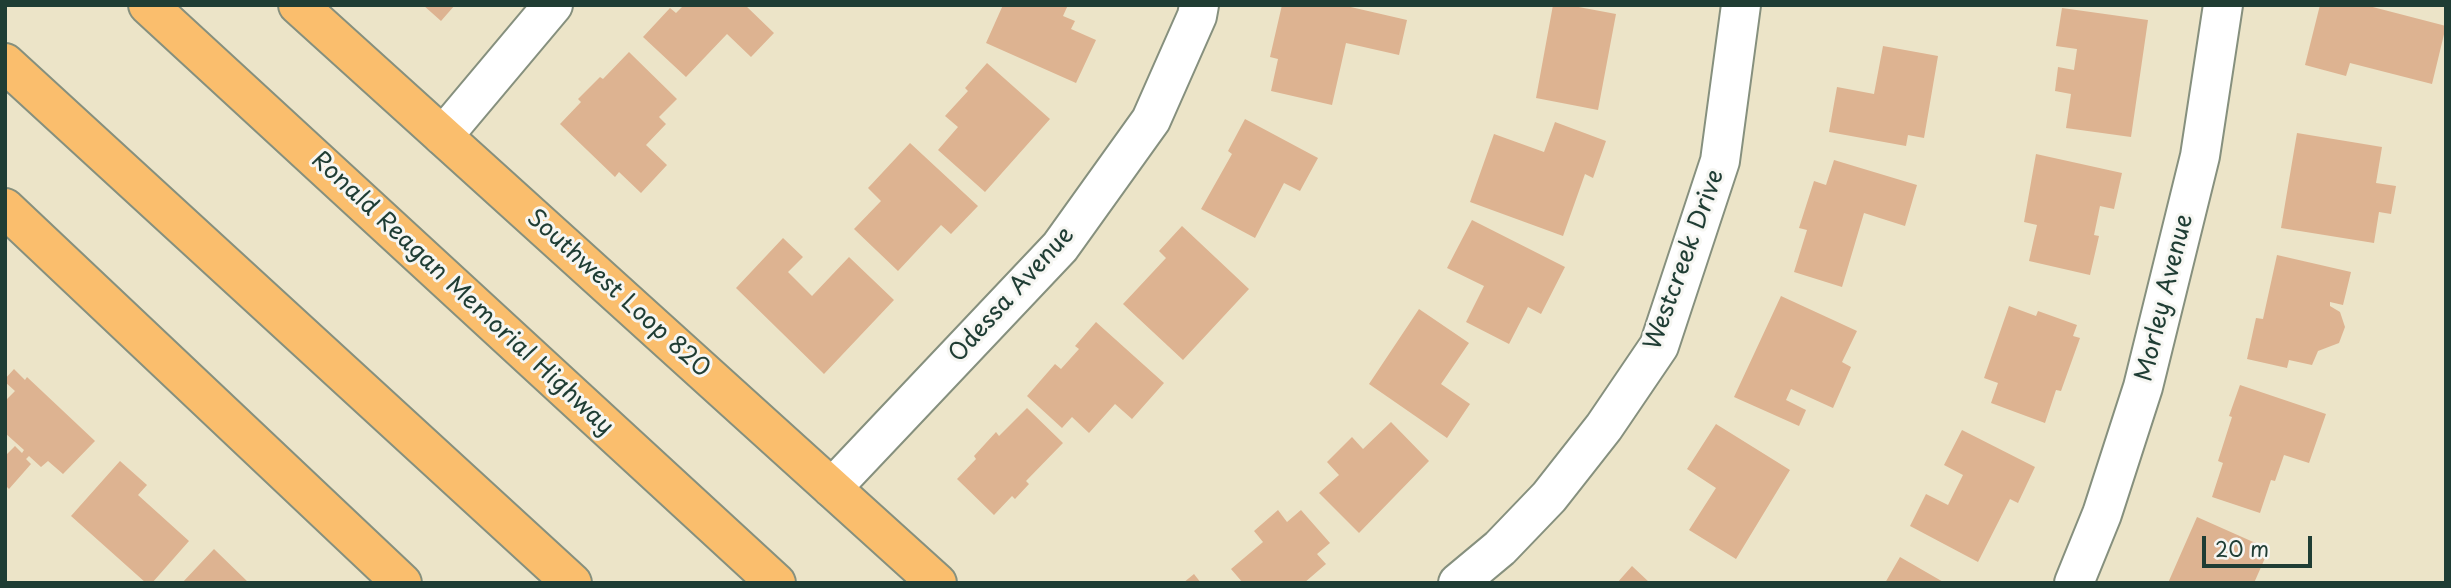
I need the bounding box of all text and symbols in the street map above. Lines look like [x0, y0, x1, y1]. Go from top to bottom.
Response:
street label: Ronald Reagan Memorial Highway [305, 146, 619, 442]
street label: Westcreek Drive [1639, 166, 1731, 354]
street label: Southwest Loop 820 [520, 204, 716, 384]
street label: Morley Avenue [2130, 211, 2200, 385]
street label: Odessa Avenue [943, 221, 1081, 369]
scale bar [2206, 522, 2316, 566]
text: 20 m [2215, 532, 2269, 564]

